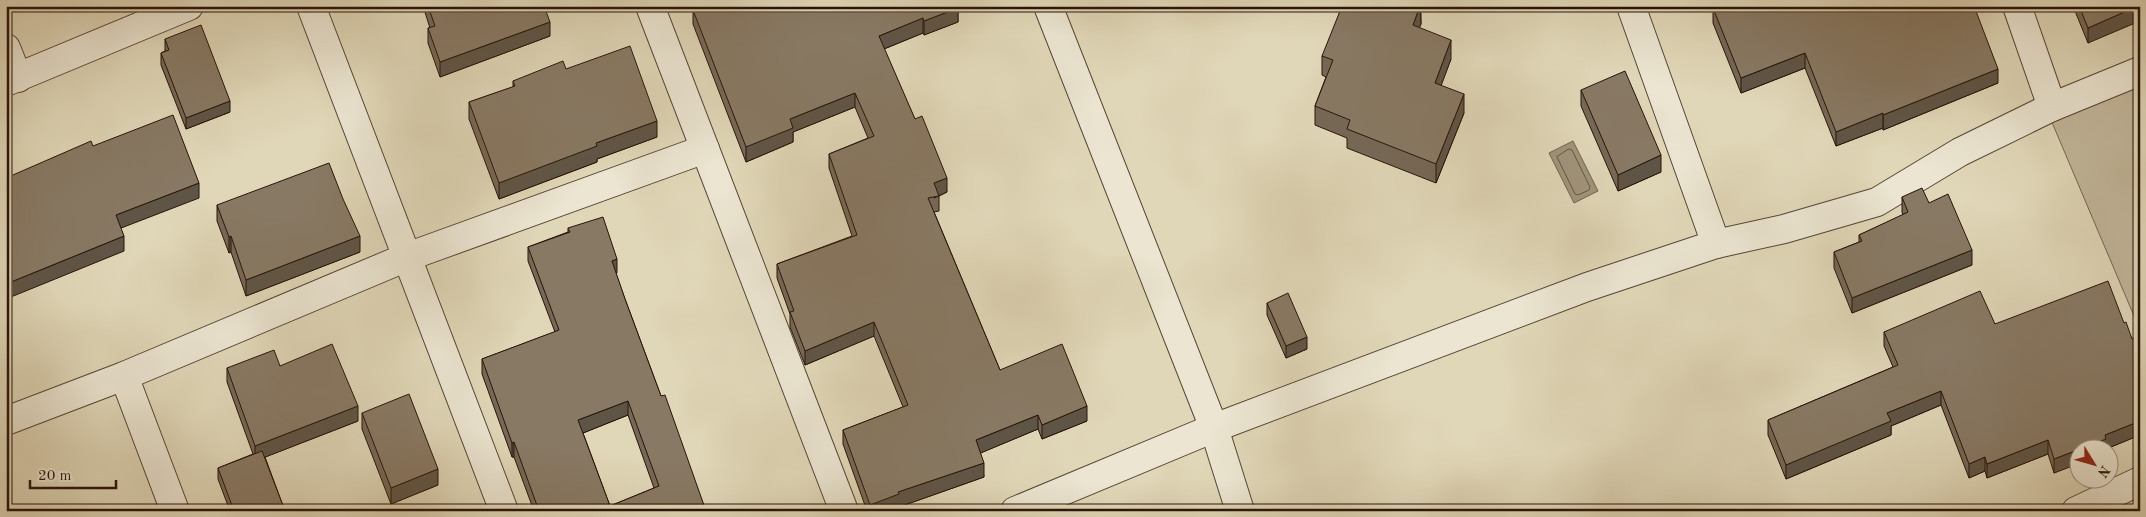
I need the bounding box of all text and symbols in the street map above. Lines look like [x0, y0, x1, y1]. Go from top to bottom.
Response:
north arrow [2068, 440, 2118, 490]
scale bar [30, 457, 116, 489]
text: N [2095, 463, 2112, 480]
text: 20 m [38, 469, 72, 484]

